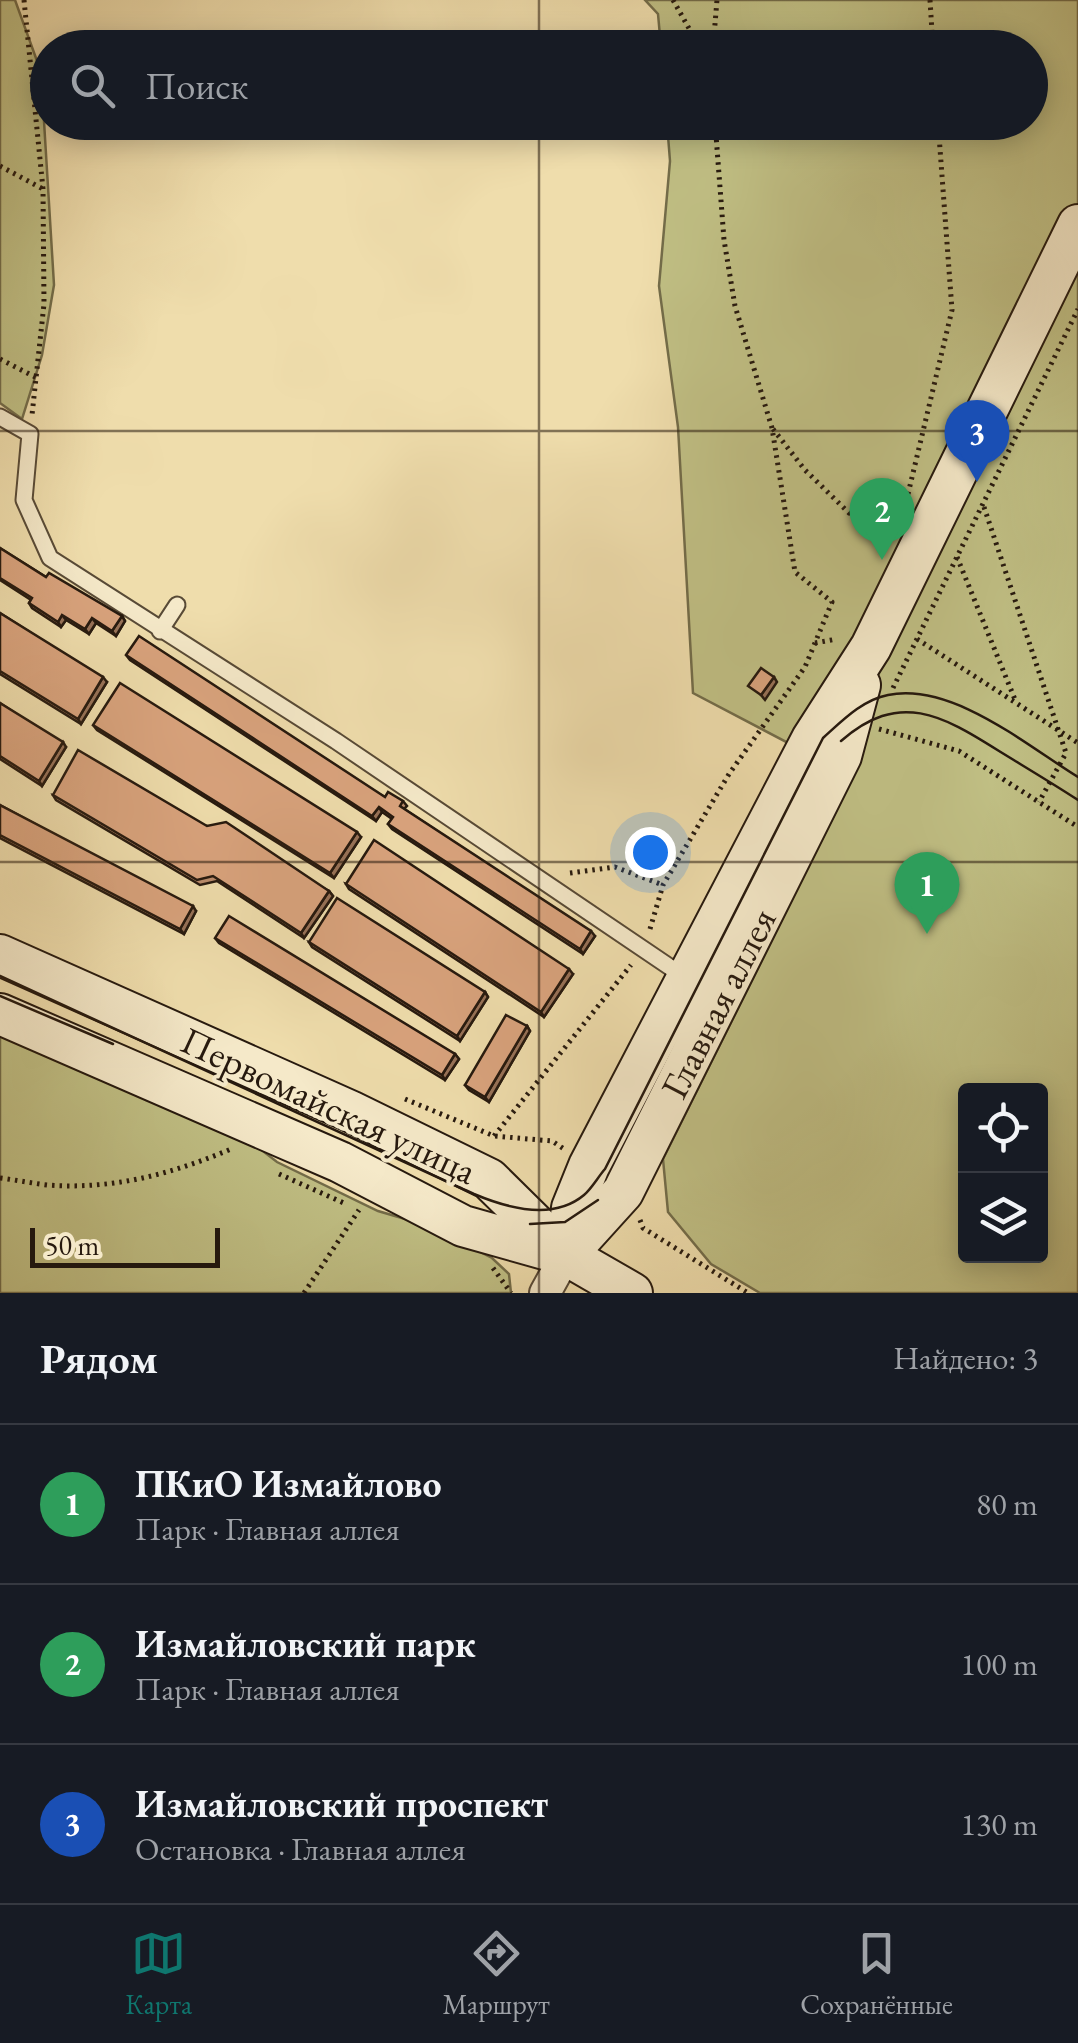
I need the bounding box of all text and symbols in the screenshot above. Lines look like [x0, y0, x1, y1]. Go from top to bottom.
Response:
search box [30, 30, 1048, 140]
icon: search [65, 58, 120, 113]
text: Поиск [145, 61, 248, 110]
pin: 3 [944, 400, 1010, 482]
pin: 2 [850, 478, 914, 560]
your location [625, 827, 676, 878]
pin: 1 [894, 852, 960, 934]
street label: Главная аллея [649, 900, 787, 1106]
street label: Первомайская улица [173, 1015, 485, 1195]
map controls [958, 1083, 1048, 1263]
button: locate [958, 1083, 1048, 1173]
button: layers [958, 1173, 1048, 1263]
scale bar [30, 1223, 220, 1268]
text: 50 m [45, 1227, 99, 1263]
text: Рядом [40, 1331, 158, 1386]
text: Найдено: 3 [893, 1337, 1038, 1379]
text: ПКиО Измайлово [135, 1459, 442, 1508]
text: 1 [64, 1483, 81, 1525]
text: 80 m [976, 1483, 1038, 1525]
text: Парк · Главная аллея [135, 1508, 400, 1550]
text: Измайловский парк [135, 1619, 476, 1668]
text: 2 [64, 1643, 81, 1685]
text: 100 m [961, 1643, 1038, 1685]
text: Парк · Главная аллея [135, 1668, 400, 1710]
text: Измайловский проспект [135, 1779, 548, 1828]
text: 3 [64, 1803, 81, 1845]
text: 130 m [961, 1803, 1038, 1845]
text: Остановка · Главная аллея [135, 1828, 465, 1870]
tab: Карта [125, 1926, 192, 2022]
tab: Маршрут [442, 1926, 550, 2022]
tab: Сохранённые [800, 1926, 953, 2022]

